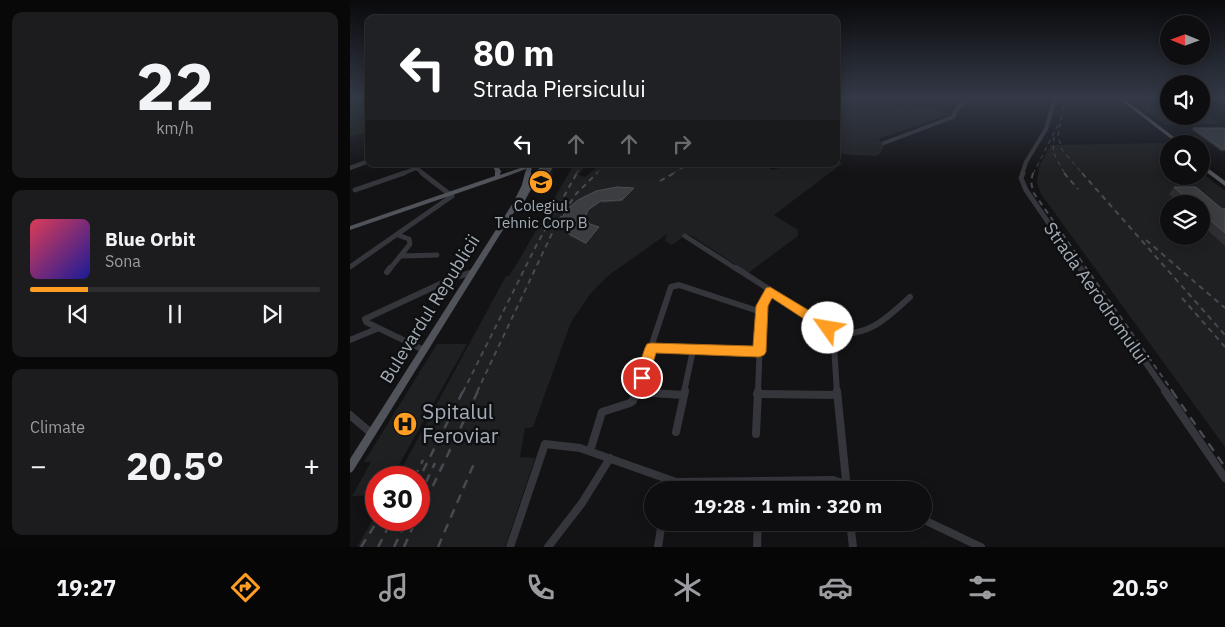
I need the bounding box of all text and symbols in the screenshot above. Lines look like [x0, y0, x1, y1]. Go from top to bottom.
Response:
north arrow [1160, 15, 1210, 65]
map controls [1160, 15, 1210, 245]
text: 80 m [473, 30, 555, 76]
icon: left [390, 35, 455, 100]
text: 22 [136, 43, 214, 128]
text: Strada Piersicului [473, 74, 646, 103]
button: sound [1160, 75, 1210, 125]
text: km/h [156, 118, 194, 138]
icon: left [509, 130, 537, 158]
icon: ahead [562, 130, 590, 158]
icon: ahead [615, 130, 643, 158]
icon: right [668, 130, 696, 158]
button: search [1160, 135, 1210, 185]
school or university icon: Colegiul Tehnic Corp B [528, 169, 554, 195]
button: layers [1160, 195, 1210, 245]
place label: Colegiul Tehnic Corp B [495, 196, 587, 232]
street label: Strada Aerodromului [1039, 217, 1154, 368]
text: Blue Orbit [105, 227, 195, 251]
street label: Bulevardul Republicii [375, 230, 485, 387]
text: Sona [105, 251, 141, 271]
icon: previous [64, 300, 92, 328]
icon: pause [161, 300, 189, 328]
icon: next [258, 300, 286, 328]
position arrow [801, 301, 853, 353]
pin [621, 357, 663, 399]
icon: arrive [628, 364, 656, 392]
place label: Spitalul Feroviar [422, 397, 499, 449]
hospital icon: Spitalul Feroviar [392, 411, 418, 437]
text: Climate [30, 417, 85, 437]
text: 20.5° [126, 441, 224, 490]
text: − [30, 447, 47, 484]
text: + [303, 447, 320, 484]
speed limit sign: 30 [365, 466, 430, 531]
text: 19:28 · 1 min · 320 m [694, 494, 882, 518]
icon: directions [228, 570, 263, 605]
icon: music [376, 570, 411, 605]
icon: phone [523, 570, 558, 605]
icon: climate [670, 570, 705, 605]
icon: car [818, 570, 853, 605]
icon: filters [965, 570, 1000, 605]
text: 19:27 [56, 573, 116, 602]
text: 20.5° [1112, 573, 1169, 602]

